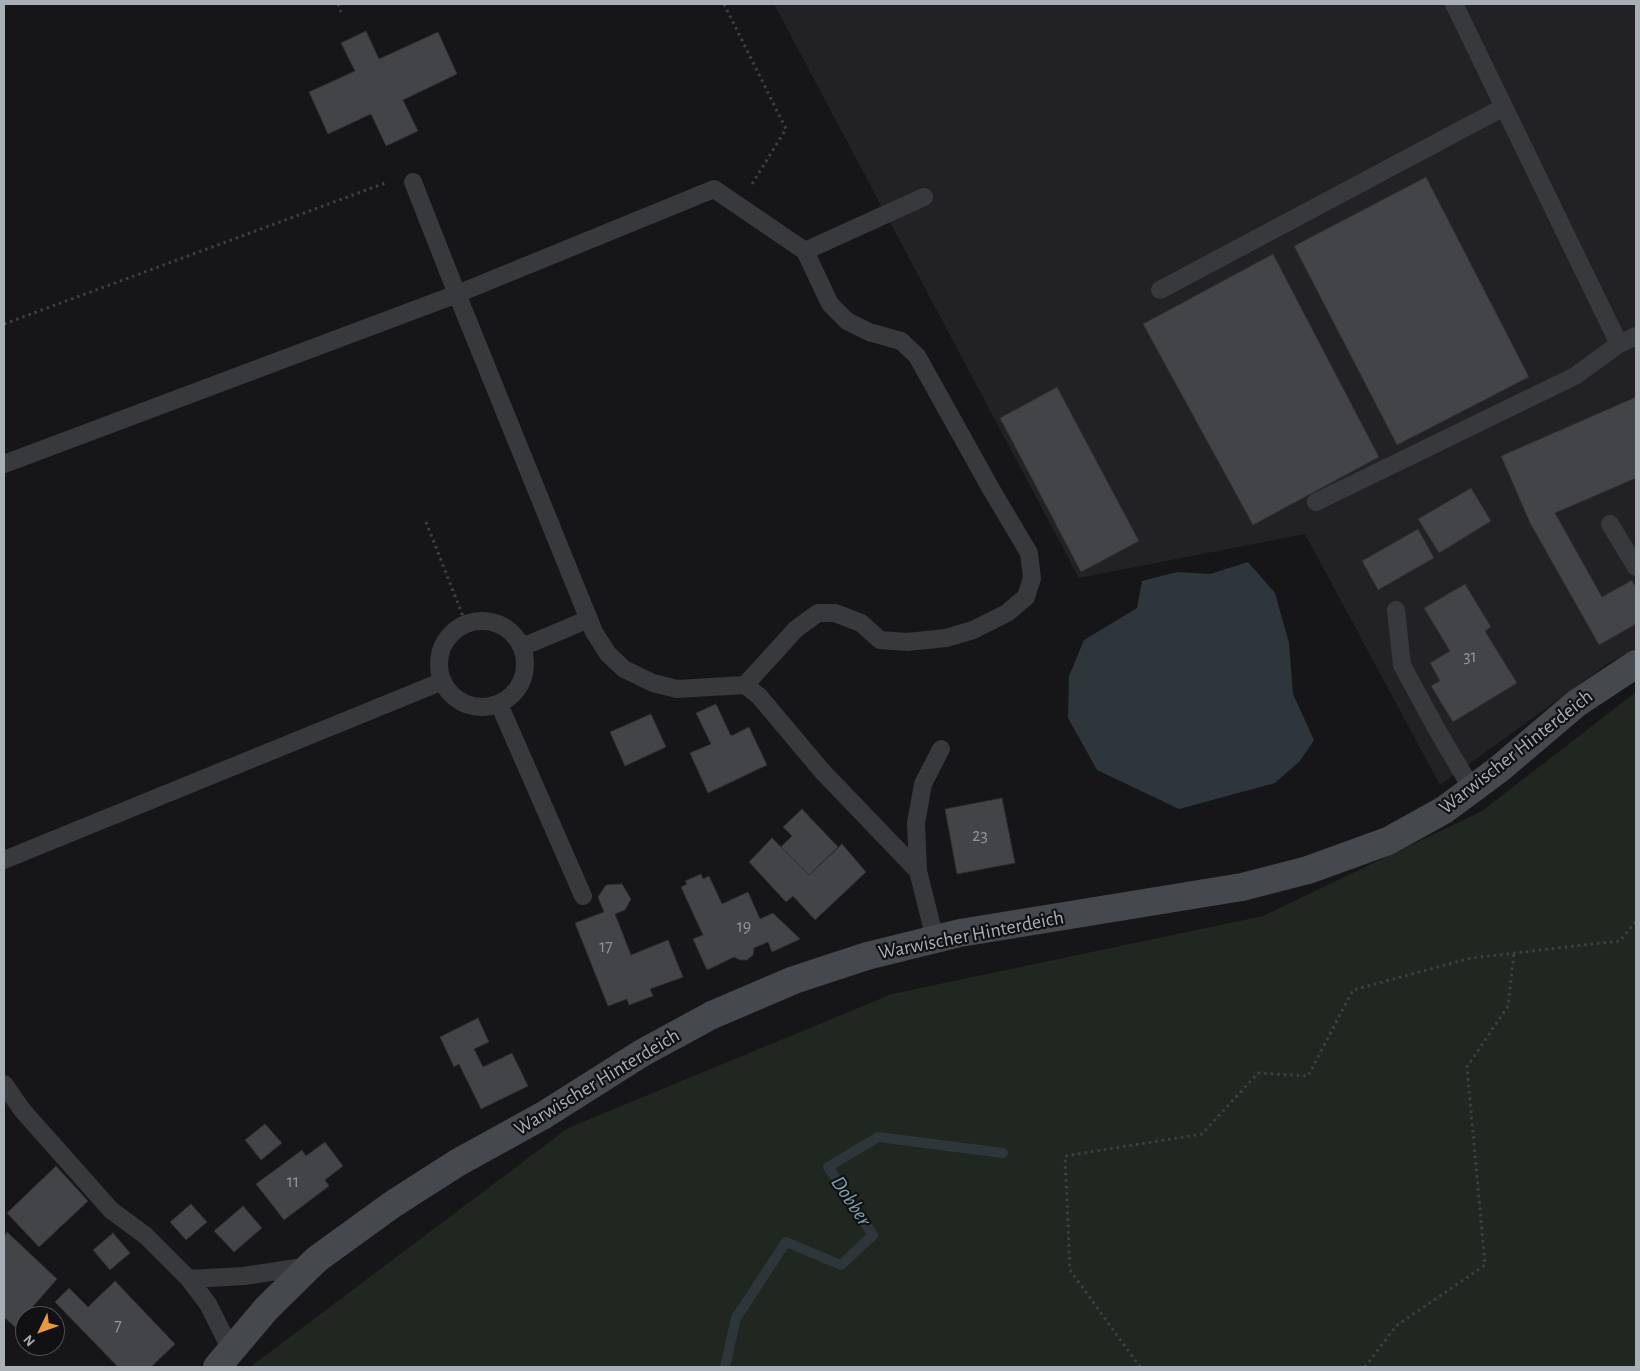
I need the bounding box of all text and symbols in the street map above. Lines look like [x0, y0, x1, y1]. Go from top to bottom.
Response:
house number: 31 [1463, 646, 1477, 668]
street label: Warwischer Hinterdeich [1434, 685, 1598, 819]
house number: 23 [972, 825, 988, 847]
street label: Warwischer Hinterdeich [876, 905, 1066, 965]
house number: 19 [737, 916, 751, 938]
house number: 17 [599, 936, 613, 958]
street label: Warwischer Hinterdeich [510, 1023, 684, 1141]
house number: 11 [287, 1171, 299, 1193]
water label: Dobber [825, 1171, 877, 1231]
north arrow [15, 1306, 65, 1356]
house number: 7 [114, 1315, 122, 1337]
text: N [21, 1332, 38, 1349]

